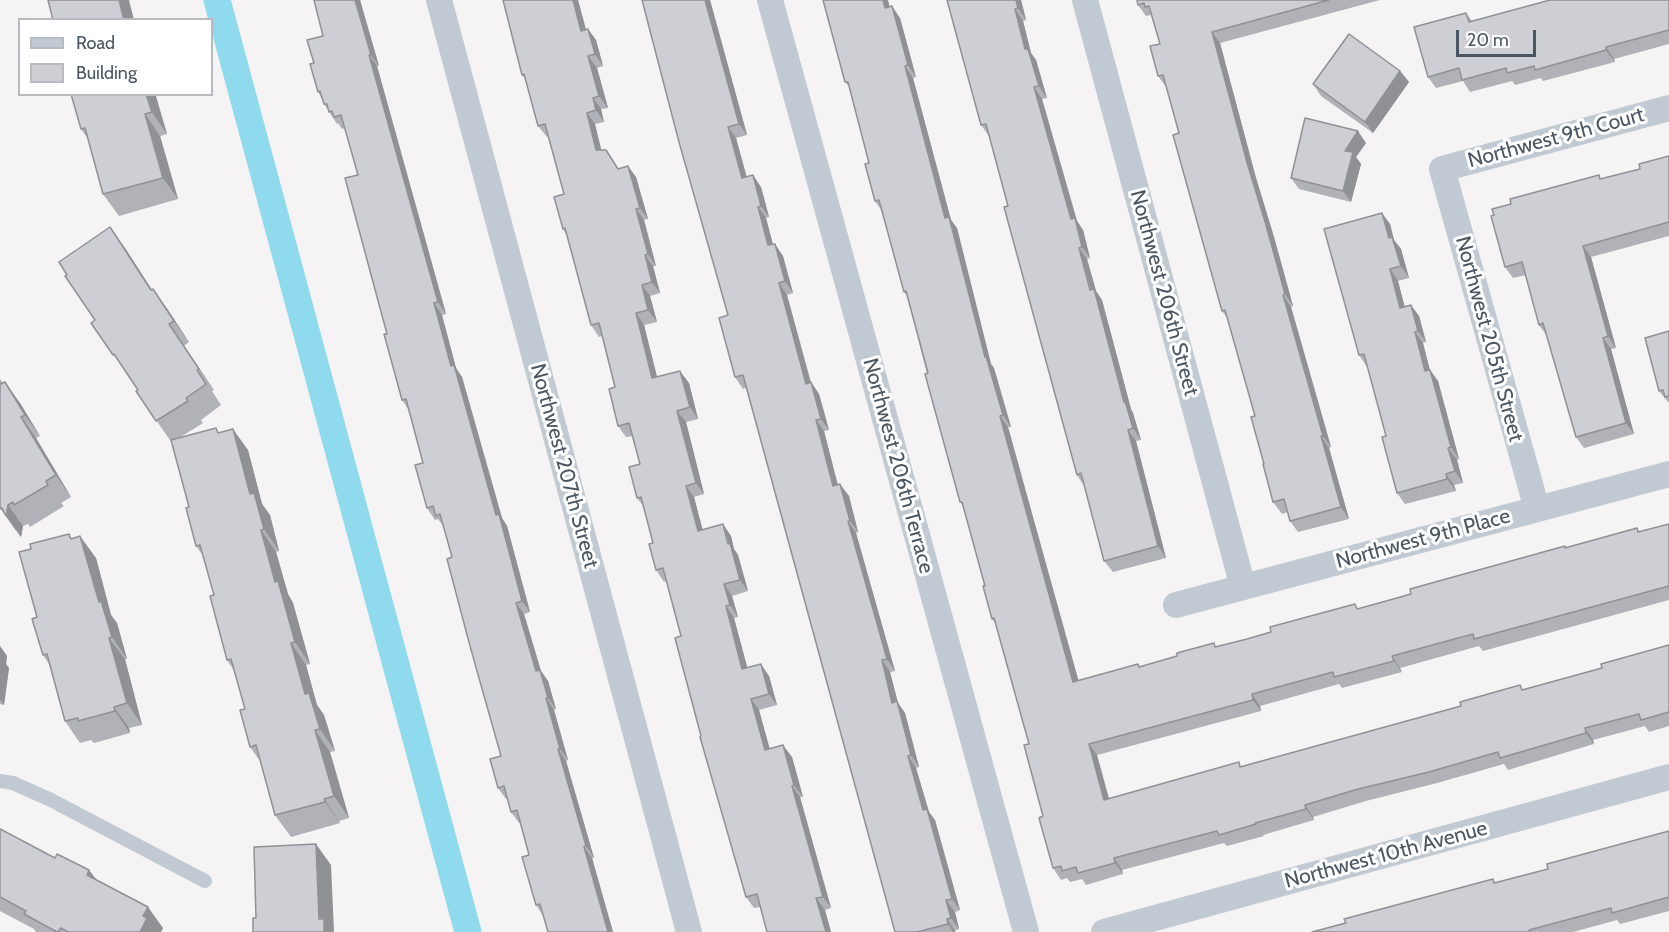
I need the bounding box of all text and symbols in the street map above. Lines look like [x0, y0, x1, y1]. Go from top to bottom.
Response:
legend [18, 18, 213, 96]
scale bar [1459, 18, 1538, 56]
text: 20 m [1467, 29, 1509, 51]
text: Road [76, 32, 115, 54]
text: Building [76, 62, 137, 84]
street label: Northwest 9th Court [1465, 102, 1647, 174]
street label: Northwest 206th Street [1124, 187, 1204, 399]
street label: Northwest 205th Street [1449, 234, 1529, 444]
street label: Northwest 206th Terrace [857, 356, 939, 576]
street label: Northwest 207th Street [525, 361, 603, 571]
street label: Northwest 9th Place [1333, 504, 1513, 574]
street label: Northwest 10th Avenue [1282, 816, 1490, 894]

